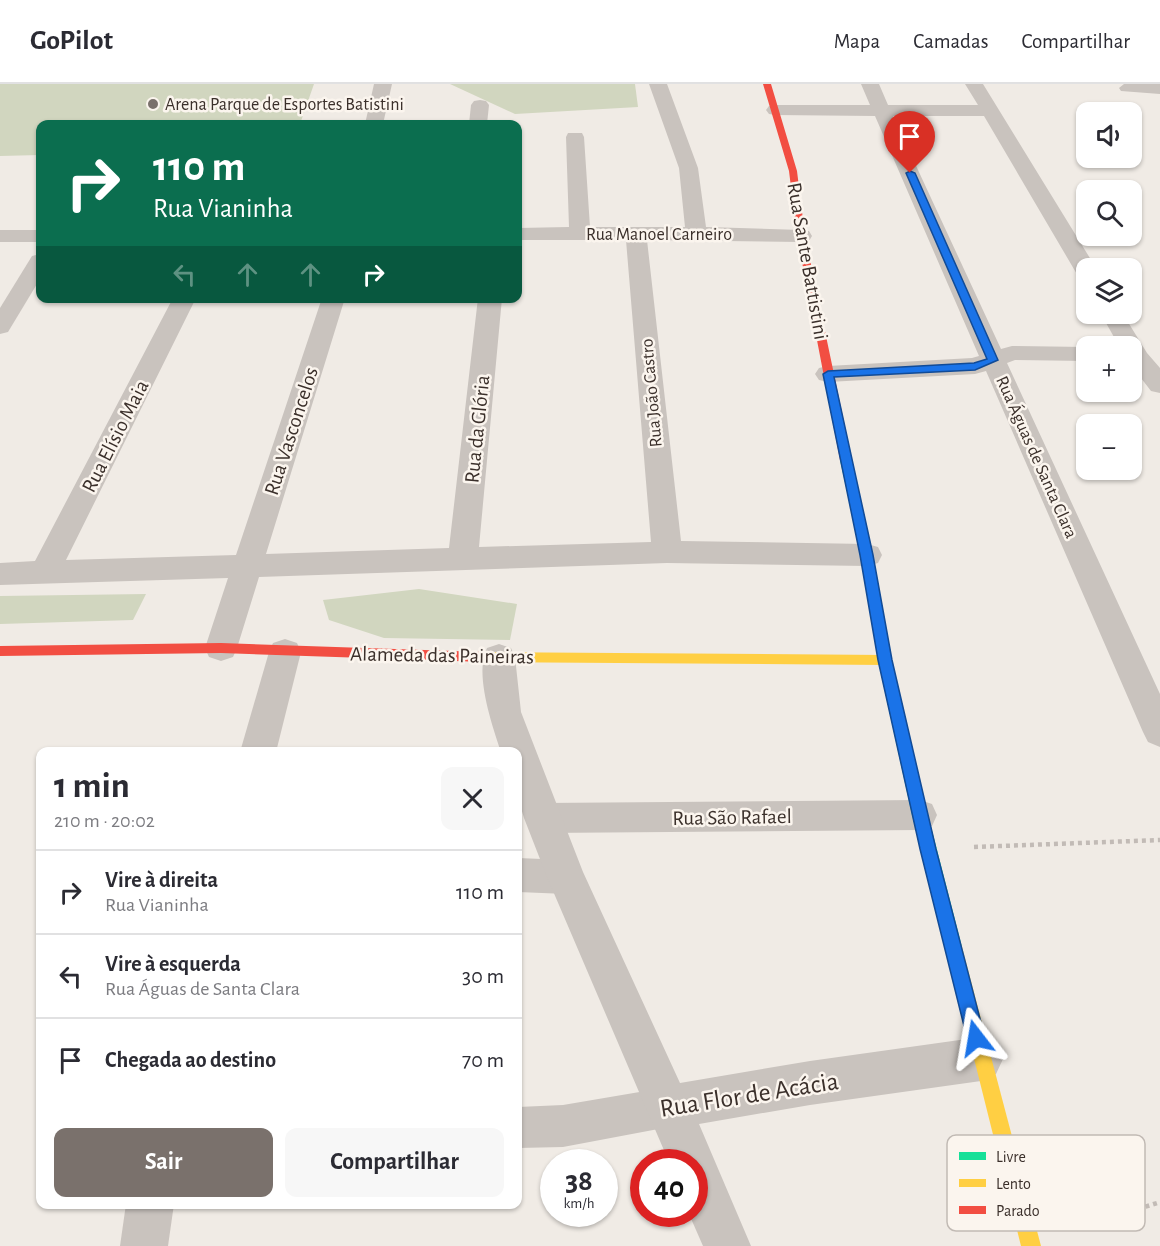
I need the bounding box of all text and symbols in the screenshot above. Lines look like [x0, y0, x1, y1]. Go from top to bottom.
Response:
text: GoPilot [30, 27, 113, 55]
text: Mapa [834, 31, 880, 52]
text: Camadas [913, 31, 988, 52]
text: Compartilhar [1021, 31, 1130, 52]
place label: Arena Parque de Esportes Batistini [165, 96, 404, 114]
marker: Arena Parque de Esportes Batistini [146, 97, 160, 111]
map controls [1076, 102, 1142, 480]
button: sound [1076, 102, 1142, 168]
pin [884, 111, 935, 173]
icon: arrive [893, 120, 926, 153]
icon: right [54, 144, 132, 222]
text: 110 m [153, 146, 245, 188]
button: search [1076, 180, 1142, 246]
street label: Rua Sante Battistini [783, 181, 832, 341]
text: Rua Vianinha [153, 195, 293, 222]
street label: Rua Manoel Carneiro [586, 226, 732, 244]
icon: left [168, 258, 201, 291]
icon: ahead [231, 258, 264, 291]
icon: ahead [294, 258, 327, 291]
icon: right [357, 258, 390, 291]
button: layers [1076, 258, 1142, 324]
button: + [1076, 336, 1142, 402]
street label: Rua João Castro [638, 338, 666, 448]
street label: Rua Vasconcelos [261, 364, 322, 498]
street label: Rua Águas de Santa Clara [992, 372, 1083, 541]
street label: Rua da Glória [461, 374, 494, 484]
street label: Rua Elísio Maia [78, 376, 153, 496]
button: − [1076, 414, 1142, 480]
street label: Alameda das Paineiras [350, 643, 534, 668]
button: close [441, 767, 504, 830]
text: 1 min [54, 768, 130, 804]
street label: Rua São Rafael [672, 806, 792, 829]
text: 210 m · 20:02 [54, 811, 155, 831]
text: Vire à direita [105, 869, 218, 891]
icon: right [54, 876, 87, 909]
text: 110 m [456, 881, 504, 903]
text: Rua Vianinha [105, 895, 209, 915]
text: Vire à esquerda [105, 953, 241, 975]
icon: left [54, 960, 87, 993]
text: 30 m [462, 965, 504, 987]
text: Rua Águas de Santa Clara [105, 979, 300, 999]
position arrow [944, 1006, 1008, 1070]
icon: arrive [54, 1044, 87, 1077]
text: Chegada ao destino [105, 1049, 276, 1071]
text: 70 m [462, 1049, 504, 1071]
street label: Rua Flor de Acácia [658, 1068, 840, 1122]
button: Sair [54, 1128, 273, 1197]
button: Compartilhar [285, 1128, 504, 1197]
legend [947, 1135, 1145, 1231]
speed limit sign: 40 [630, 1149, 708, 1227]
text: Livre [996, 1149, 1026, 1165]
text: 38 [565, 1166, 593, 1196]
text: Lento [996, 1176, 1031, 1192]
text: km/h [564, 1196, 594, 1211]
text: Parado [996, 1203, 1040, 1219]

